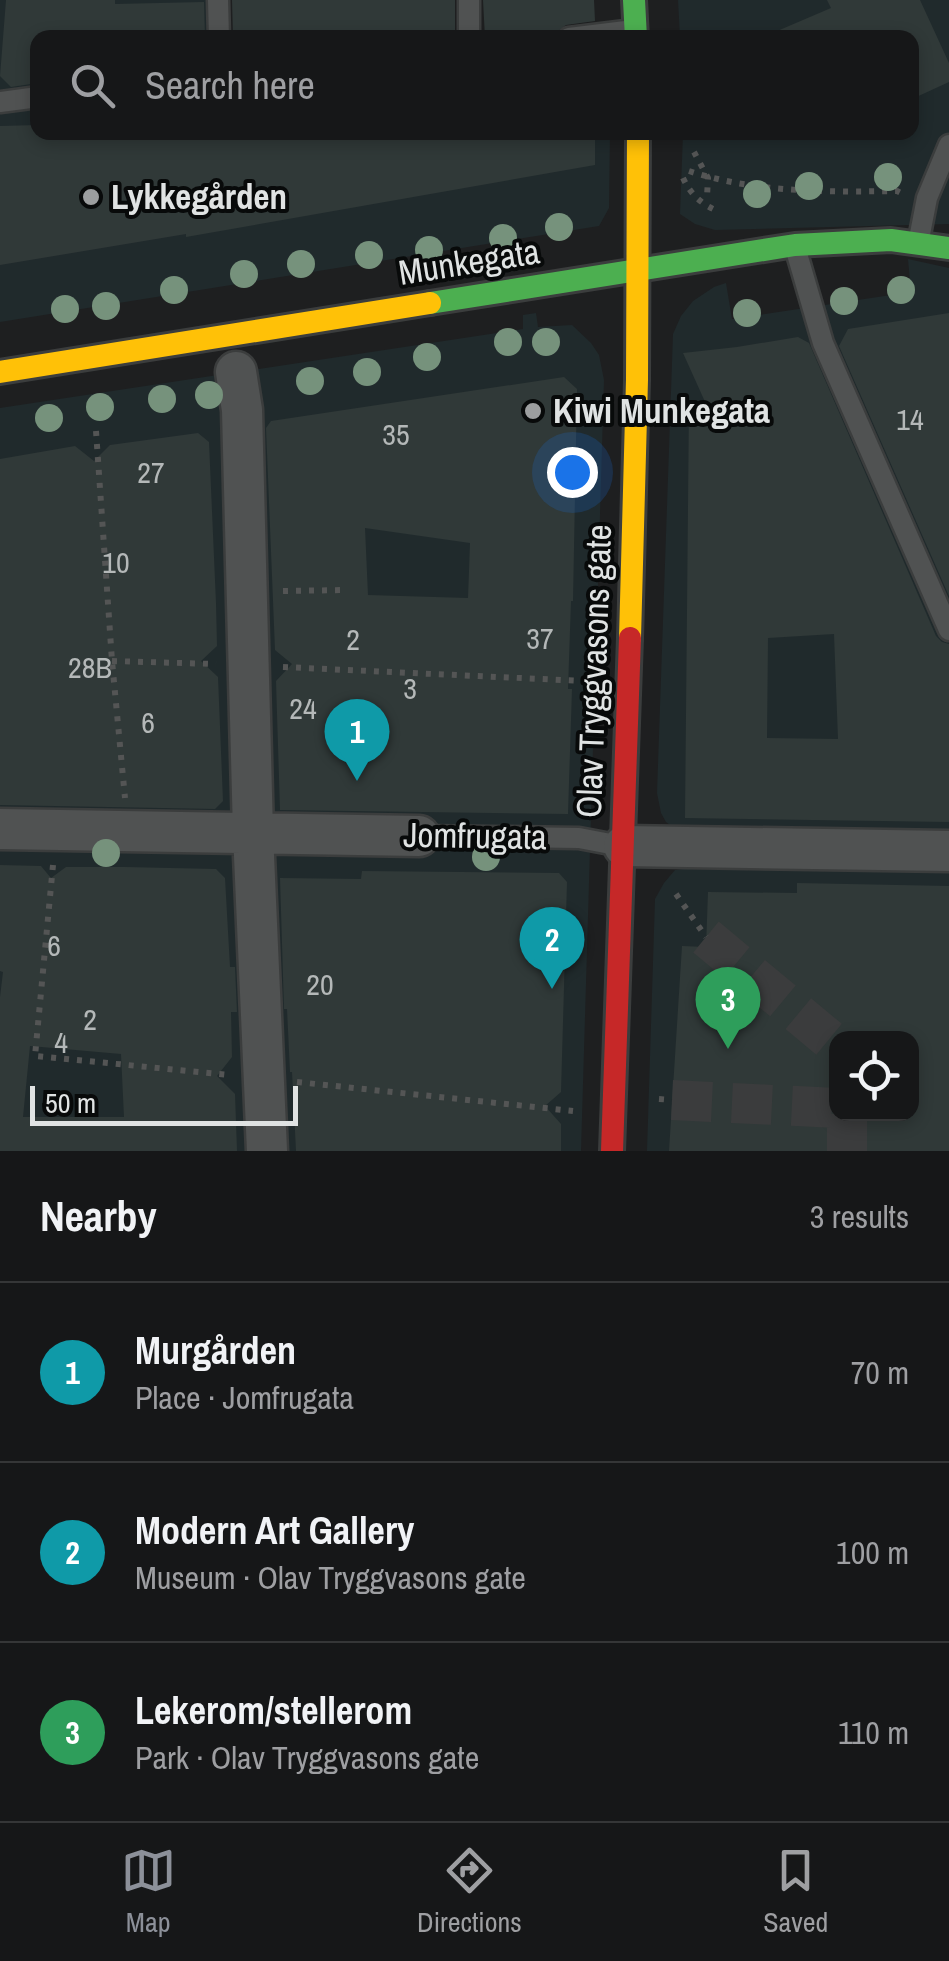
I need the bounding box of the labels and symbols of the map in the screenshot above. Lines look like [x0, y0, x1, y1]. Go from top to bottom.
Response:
place label: Lykkegården [111, 173, 287, 220]
marker: Lykkegården [80, 186, 102, 208]
street label: Munkegata [395, 227, 543, 296]
place label: Kiwi Munkegata [553, 387, 770, 434]
house number: 14 [896, 399, 924, 439]
marker: Kiwi Munkegata [522, 400, 544, 422]
house number: 35 [382, 414, 410, 454]
your location [547, 447, 598, 498]
house number: 27 [137, 452, 165, 492]
street label: Olav Tryggvasons gate [565, 523, 622, 819]
house number: 10 [102, 542, 130, 582]
house number: 37 [526, 618, 554, 658]
house number: 2 [346, 619, 360, 659]
house number: 28B [68, 647, 112, 687]
house number: 3 [403, 668, 417, 708]
house number: 24 [289, 688, 317, 728]
pin: 1 [324, 698, 390, 781]
house number: 6 [141, 702, 155, 742]
street label: Jomfrugata [403, 811, 547, 860]
pin: 2 [520, 906, 584, 989]
house number: 6 [47, 925, 61, 965]
house number: 20 [306, 964, 334, 1004]
pin: 3 [696, 966, 760, 1049]
house number: 2 [83, 999, 97, 1039]
house number: 4 [54, 1022, 68, 1062]
scale bar [30, 1081, 298, 1126]

